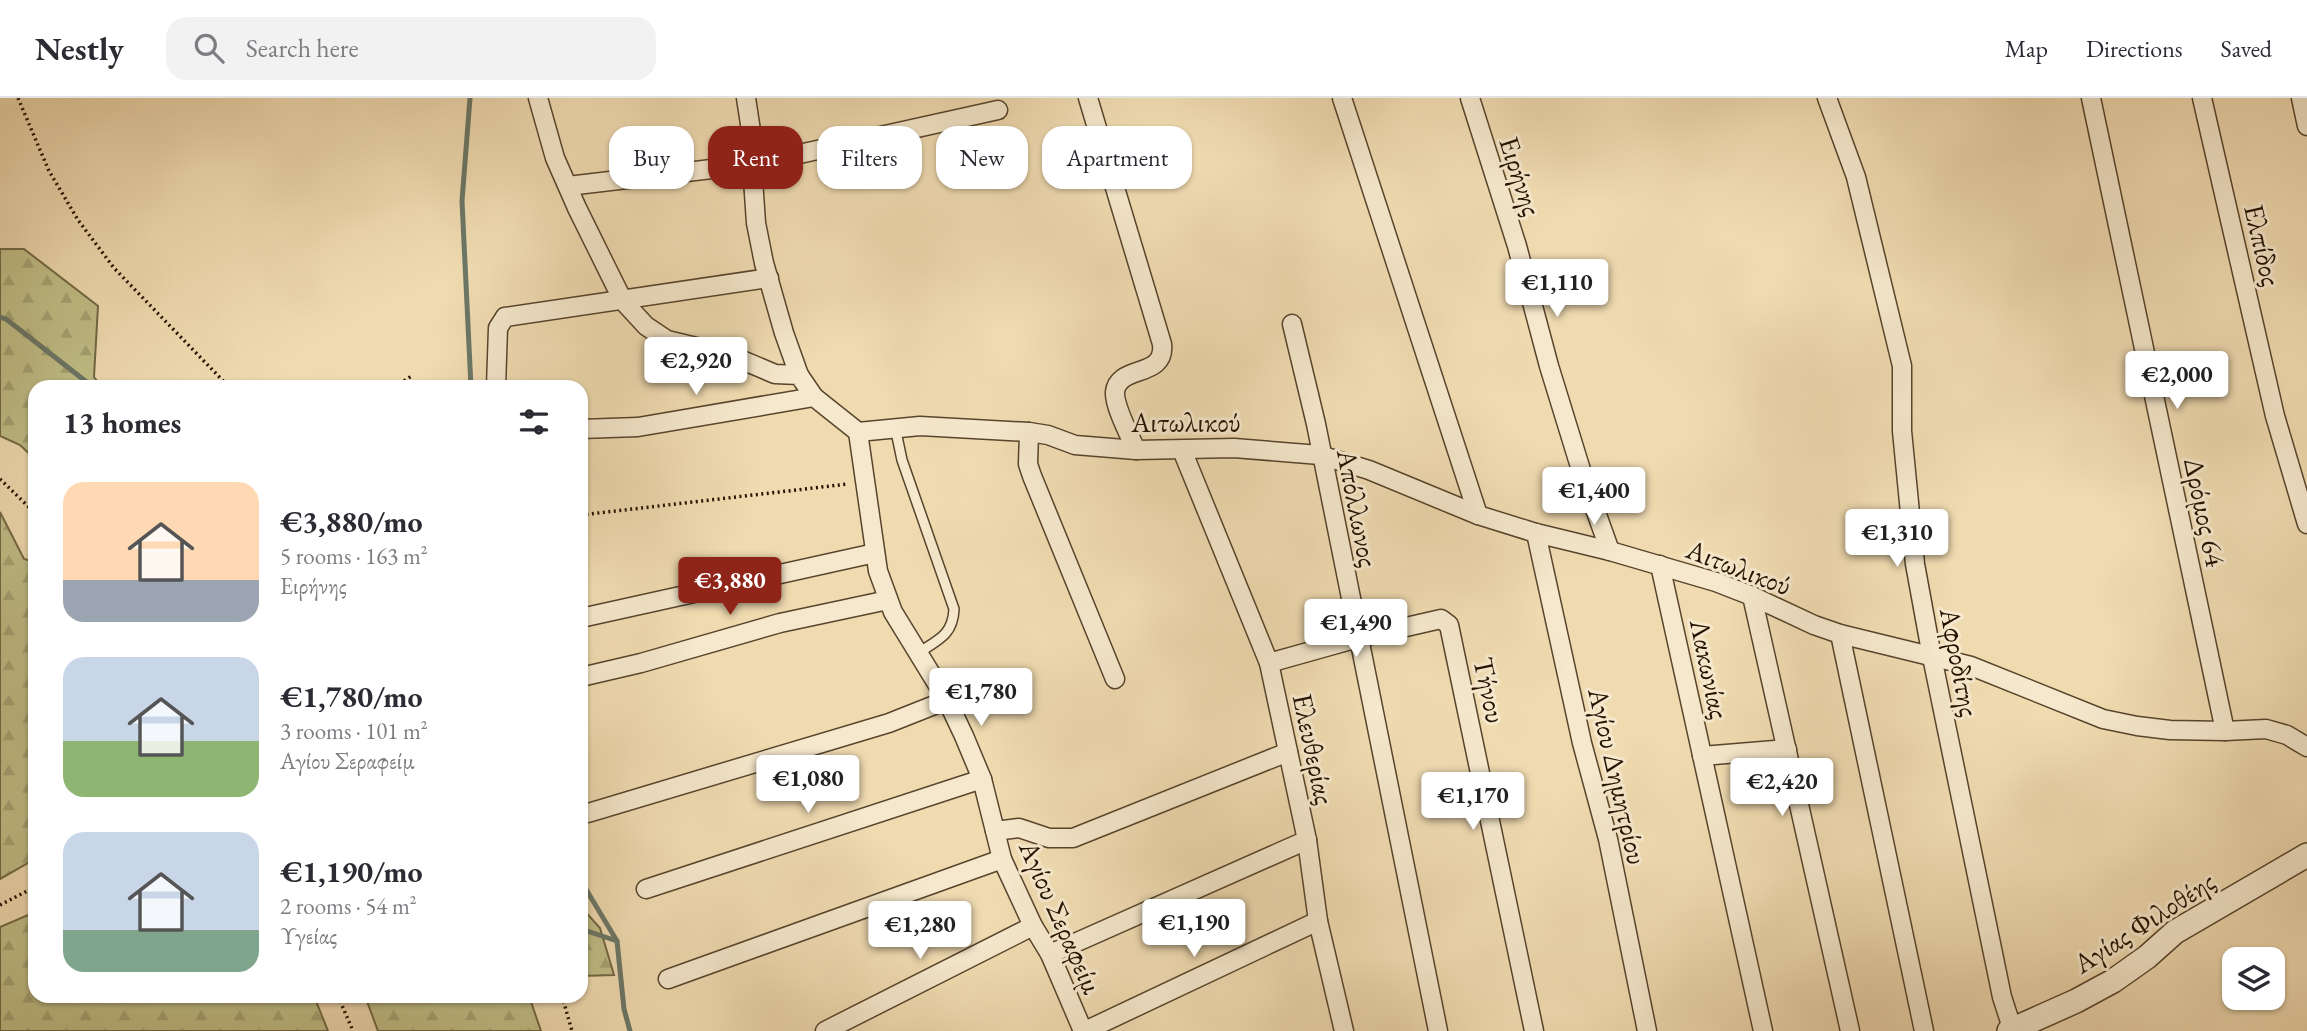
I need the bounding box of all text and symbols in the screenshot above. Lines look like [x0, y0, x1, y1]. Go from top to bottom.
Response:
search box [166, 17, 656, 80]
text: Nestly [35, 27, 124, 70]
icon: search [190, 29, 228, 67]
text: Search here [246, 31, 359, 65]
text: Map [2005, 33, 2048, 64]
text: Directions [2086, 33, 2183, 64]
text: Saved [2221, 33, 2272, 64]
chip: Buy [609, 126, 694, 189]
chip: Rent [708, 126, 803, 189]
chip: Filters [817, 126, 922, 189]
chip: New [936, 126, 1028, 189]
chip: Apartment [1042, 126, 1192, 189]
street label: Ειρήνης [1491, 132, 1551, 220]
street label: Ελπίδος [2236, 201, 2290, 289]
pin: €1,110 [1500, 260, 1614, 319]
text: €1,110 [1521, 267, 1593, 297]
pin: €2,920 [639, 338, 753, 397]
text: €2,920 [660, 345, 732, 375]
pin: €2,000 [2120, 352, 2234, 411]
text: €2,000 [2141, 359, 2213, 389]
text: 13 homes [63, 403, 181, 442]
icon: filters [515, 403, 553, 441]
street label: Αιτωλικού [1130, 404, 1241, 440]
street label: Απόλλωνος [1329, 445, 1387, 570]
street label: Δρόμος 64 [2176, 454, 2234, 570]
pin: €1,400 [1537, 468, 1651, 527]
text: €1,400 [1558, 475, 1630, 505]
text: €3,880/mo [280, 502, 423, 541]
icon: home [119, 510, 203, 594]
pin: €1,310 [1840, 510, 1954, 569]
text: €1,310 [1861, 517, 1933, 547]
street label: Αιτωλικού [1680, 530, 1797, 603]
text: 5 rooms · 163 m² [280, 541, 428, 571]
pin: €3,880 [673, 558, 787, 617]
text: €3,880 [694, 565, 766, 595]
text: Ειρήνης [280, 571, 347, 601]
pin: €1,490 [1299, 600, 1413, 659]
street label: Αφροδίτης [1932, 604, 1988, 719]
text: €1,490 [1320, 607, 1392, 637]
street label: Λακωνίας [1682, 615, 1738, 722]
street label: Τήνου [1465, 654, 1515, 726]
pin: €1,780 [924, 668, 1038, 728]
text: €1,780 [945, 676, 1017, 706]
text: €1,780/mo [280, 677, 423, 716]
street label: Αγίου Δημητρίου [1580, 683, 1656, 868]
icon: home [119, 685, 203, 769]
street label: Ελευθερίας [1285, 690, 1343, 808]
text: 3 rooms · 101 m² [280, 716, 428, 746]
text: Αγίου Σεραφείμ [280, 746, 415, 776]
pin: €1,080 [751, 756, 865, 815]
pin: €2,420 [1725, 758, 1839, 818]
text: €1,080 [772, 763, 844, 793]
text: €2,420 [1746, 766, 1818, 796]
pin: €1,170 [1416, 772, 1530, 832]
text: €1,170 [1437, 780, 1509, 810]
street label: Αγίου Σεραφείμ [1011, 834, 1111, 999]
text: €1,190/mo [280, 852, 423, 891]
icon: home [119, 860, 203, 944]
street label: Αγίας Φιλοθέης [2066, 863, 2222, 982]
text: 2 rooms · 54 m² [280, 891, 417, 921]
pin: €1,190 [1137, 900, 1251, 959]
pin: €1,280 [863, 902, 977, 961]
text: €1,190 [1158, 907, 1230, 937]
text: €1,280 [884, 909, 956, 939]
text: Υγείας [280, 921, 337, 951]
map controls [2222, 947, 2285, 1010]
button: layers [2222, 947, 2285, 1010]

